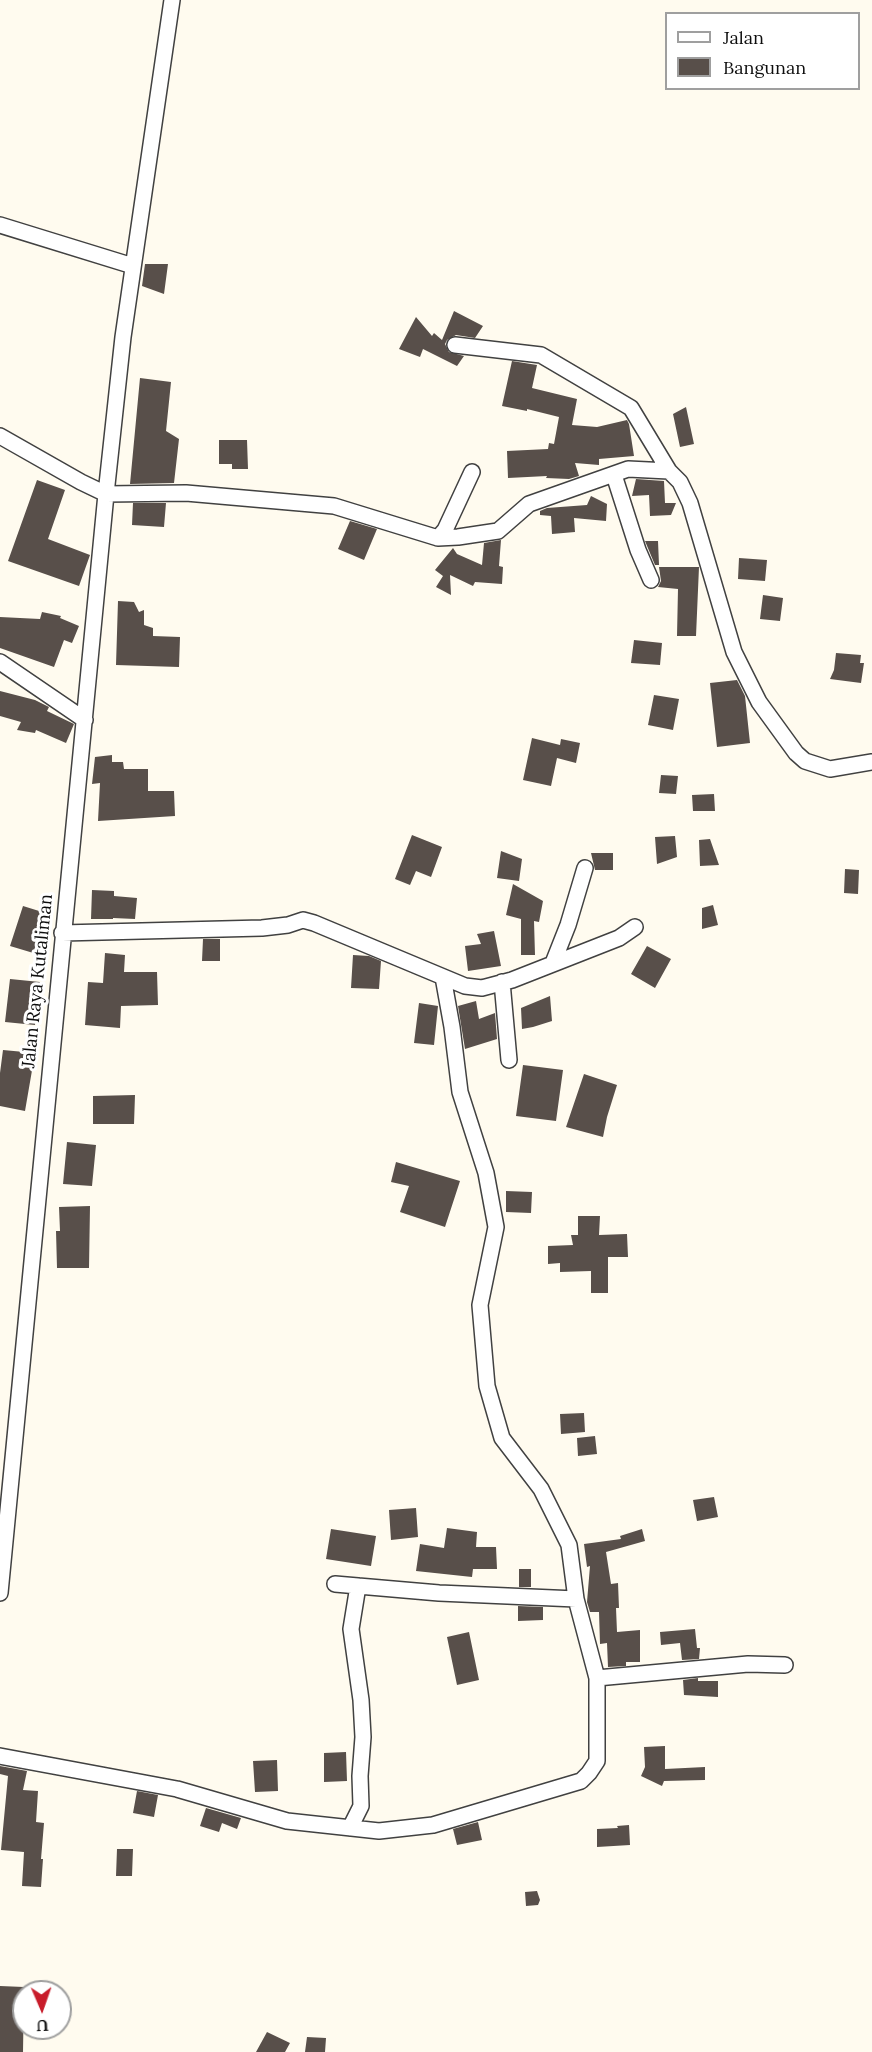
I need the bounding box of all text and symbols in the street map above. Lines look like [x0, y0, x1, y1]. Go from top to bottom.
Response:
legend [665, 12, 860, 90]
text: Jalan [723, 26, 764, 49]
text: Bangunan [723, 56, 806, 79]
street label: Jalan Raya Kutaliman [18, 893, 58, 1069]
north arrow [12, 1980, 72, 2040]
text: U [36, 2016, 49, 2036]

